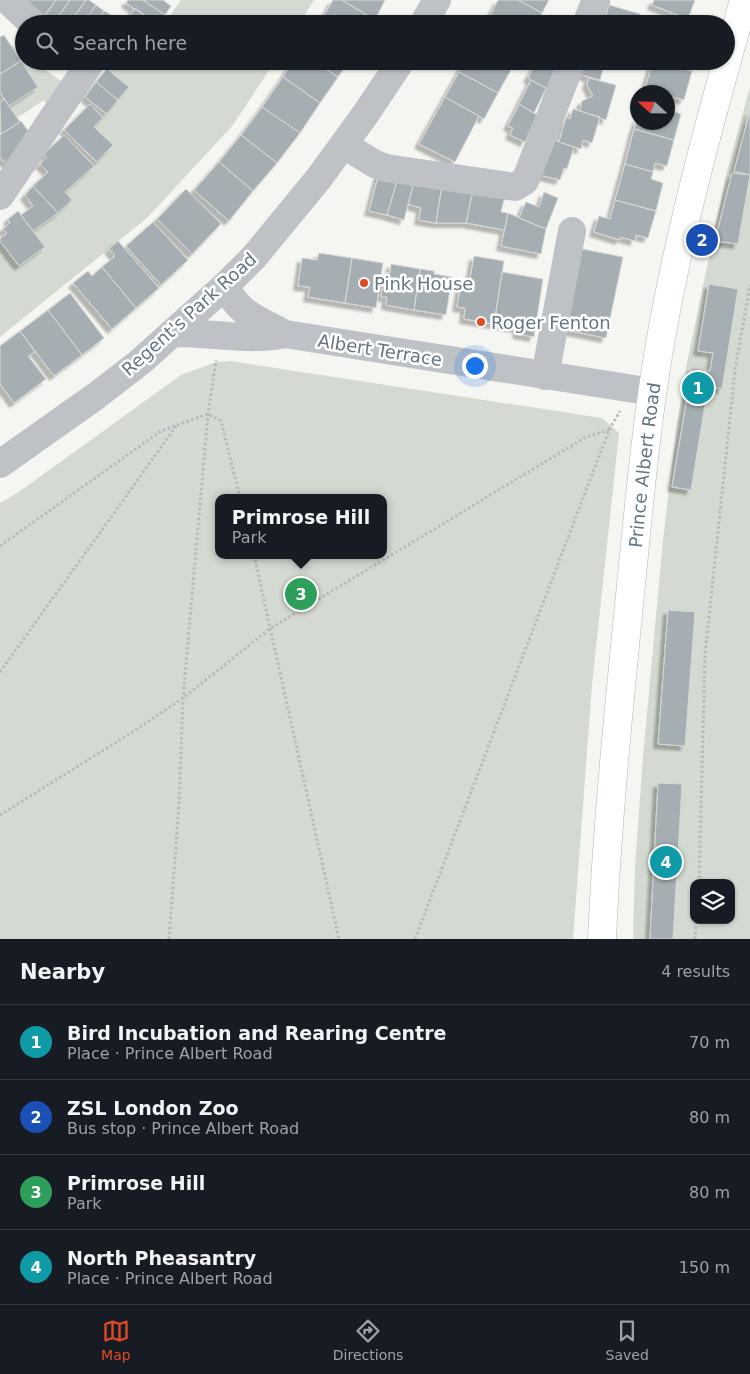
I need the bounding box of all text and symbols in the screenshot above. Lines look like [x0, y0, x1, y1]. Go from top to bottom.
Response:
search box [15, 15, 735, 70]
icon: search [33, 29, 61, 57]
text: Search here [73, 32, 187, 54]
north arrow [630, 85, 675, 130]
pin: 2 [686, 221, 718, 259]
street label: Regent's Park Road [117, 248, 261, 380]
place label: Pink House [374, 273, 473, 294]
marker: Pink House [358, 277, 370, 289]
place label: Roger Fenton [491, 312, 611, 333]
marker: Roger Fenton [475, 316, 487, 328]
street label: Albert Terrace [316, 330, 444, 370]
your location [462, 353, 488, 379]
pin: 1 [682, 369, 714, 407]
street label: Prince Albert Road [624, 381, 664, 549]
popup [215, 494, 387, 559]
text: Primrose Hill [232, 506, 370, 528]
text: Park [232, 528, 266, 547]
pin: 3 [285, 575, 317, 613]
pin: 4 [650, 843, 682, 881]
map controls [690, 879, 735, 924]
button: layers [690, 879, 735, 924]
text: Nearby [20, 960, 105, 984]
text: 4 results [661, 962, 730, 981]
text: Bird Incubation and Rearing Centre [67, 1022, 446, 1044]
text: 1 [30, 1033, 42, 1052]
text: 70 m [689, 1033, 730, 1052]
text: Place · Prince Albert Road [67, 1044, 273, 1063]
text: ZSL London Zoo [67, 1097, 239, 1119]
text: 2 [30, 1108, 42, 1127]
text: 80 m [689, 1108, 730, 1127]
text: Bus stop · Prince Albert Road [67, 1119, 299, 1138]
text: Primrose Hill [67, 1172, 205, 1194]
text: 3 [30, 1183, 42, 1202]
text: 80 m [689, 1183, 730, 1202]
text: Park [67, 1194, 102, 1213]
text: North Pheasantry [67, 1247, 256, 1269]
text: 4 [30, 1258, 42, 1277]
text: 150 m [679, 1258, 730, 1277]
text: Place · Prince Albert Road [67, 1269, 273, 1288]
tab: Map [101, 1317, 131, 1363]
tab: Directions [333, 1317, 403, 1363]
tab: Saved [606, 1317, 649, 1363]

